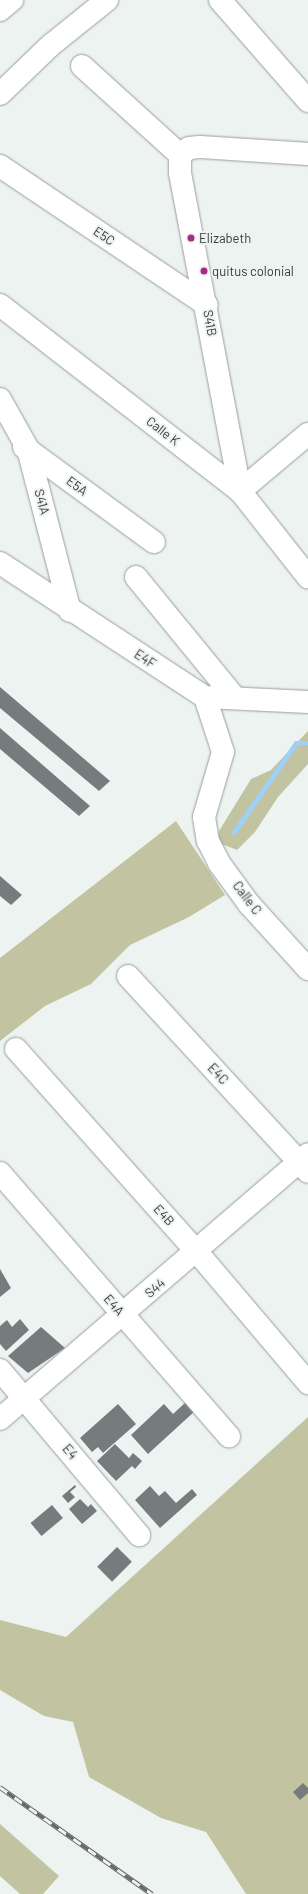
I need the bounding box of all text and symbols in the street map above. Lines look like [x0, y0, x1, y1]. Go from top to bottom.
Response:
street label: E5C [90, 223, 118, 249]
place label: Elizabeth [199, 230, 251, 246]
marker: Elizabeth [186, 233, 196, 243]
place label: quitus colonial [212, 263, 294, 279]
marker: quitus colonial [199, 266, 209, 276]
street label: S41B [200, 309, 220, 337]
street label: Calle K [143, 413, 183, 449]
street label: E5A [63, 473, 91, 499]
street label: S41A [31, 487, 53, 517]
street label: E4F [131, 646, 159, 672]
street label: Calle C [229, 878, 265, 918]
street label: E4C [204, 1060, 232, 1088]
street label: E4B [150, 1201, 178, 1229]
street label: S44 [142, 1275, 168, 1301]
street label: E4A [101, 1291, 127, 1319]
street label: E4 [59, 1441, 81, 1463]

